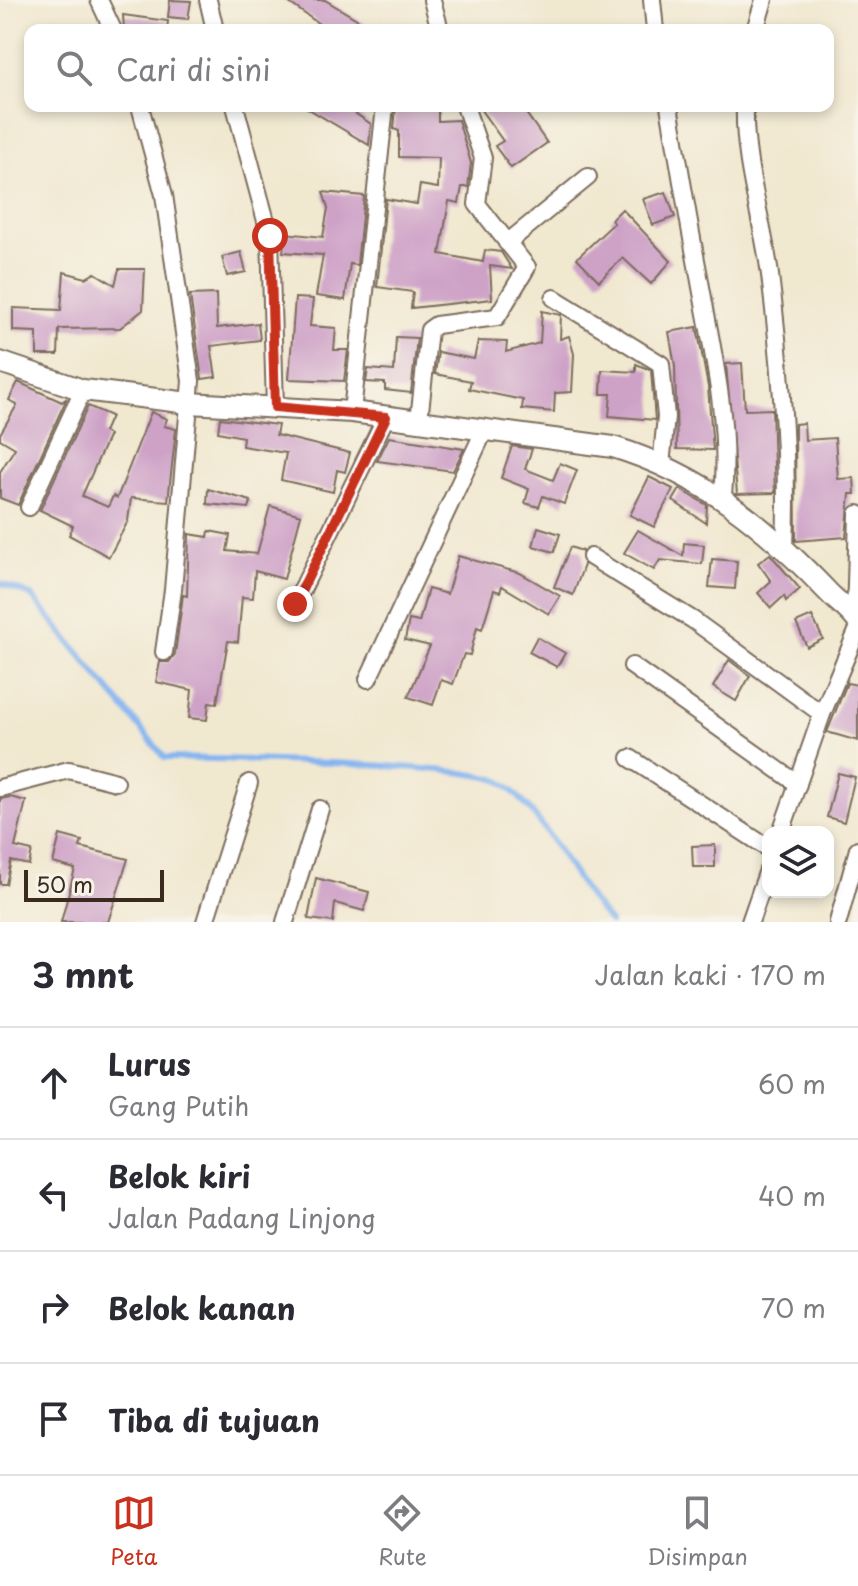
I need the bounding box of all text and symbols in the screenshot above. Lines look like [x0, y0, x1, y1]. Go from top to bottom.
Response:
search box [24, 24, 834, 112]
icon: search [52, 46, 96, 90]
text: Cari di sini [116, 46, 271, 91]
route start [252, 218, 288, 254]
route end [277, 586, 313, 622]
map controls [762, 826, 834, 898]
button: layers [762, 826, 834, 898]
scale bar [24, 866, 164, 902]
text: 50 m [36, 867, 93, 900]
text: 3 mnt [32, 948, 134, 1000]
text: Jalan kaki · 170 m [595, 955, 826, 994]
text: Lurus [108, 1041, 191, 1086]
icon: ahead [32, 1061, 76, 1105]
text: 60 m [758, 1064, 826, 1103]
text: Gang Putih [108, 1086, 249, 1125]
text: Belok kiri [108, 1153, 250, 1198]
icon: left [32, 1173, 76, 1217]
text: 40 m [758, 1176, 826, 1215]
text: Jalan Padang Linjong [108, 1198, 376, 1237]
icon: right [32, 1285, 76, 1329]
text: Belok kanan [108, 1285, 295, 1330]
text: 70 m [761, 1288, 826, 1327]
icon: arrive [32, 1397, 76, 1441]
text: Tiba di tujuan [108, 1397, 320, 1442]
tab: Peta [110, 1491, 158, 1572]
tab: Rute [378, 1491, 427, 1572]
tab: Disimpan [647, 1491, 748, 1572]

